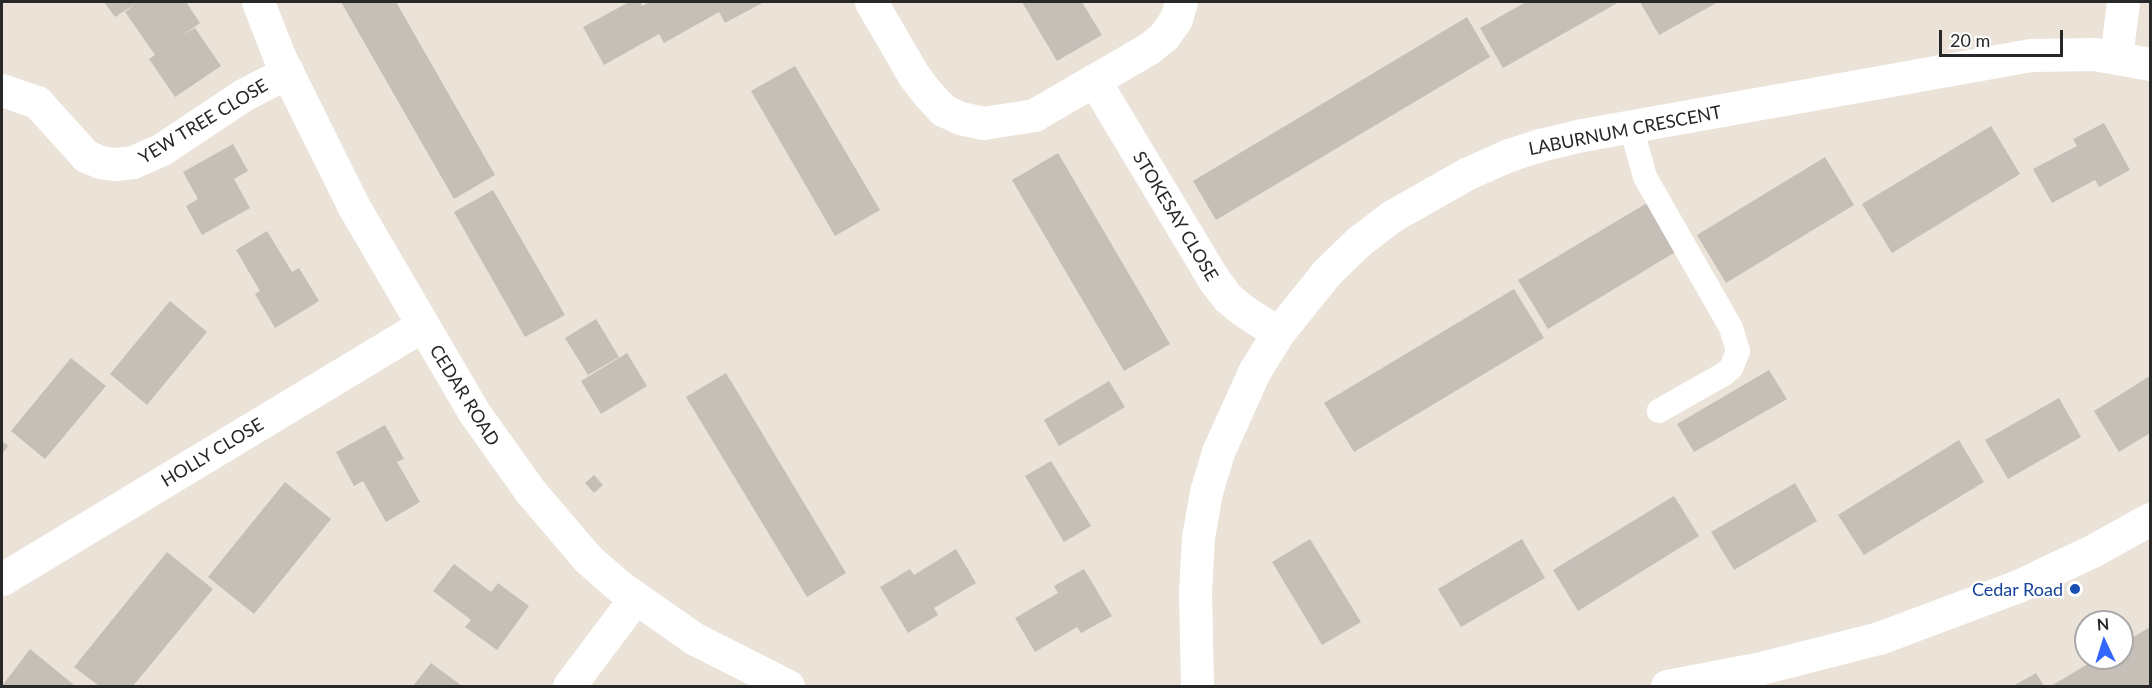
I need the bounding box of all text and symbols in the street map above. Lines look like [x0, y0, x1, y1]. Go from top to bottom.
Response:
scale bar [1942, 18, 2066, 56]
text: 20 m [1950, 29, 1990, 51]
street label: YEW TREE CLOSE [134, 74, 272, 168]
street label: LABURNUM CRESCENT [1527, 101, 1723, 159]
street label: STOKESAY CLOSE [1129, 147, 1223, 285]
street label: CEDAR ROAD [425, 341, 505, 449]
street label: HOLLY CLOSE [157, 413, 267, 491]
place label: Cedar Road [1972, 578, 2063, 600]
marker: Cedar Road [2068, 582, 2082, 596]
north arrow [2074, 610, 2134, 670]
text: N [2096, 614, 2110, 633]

